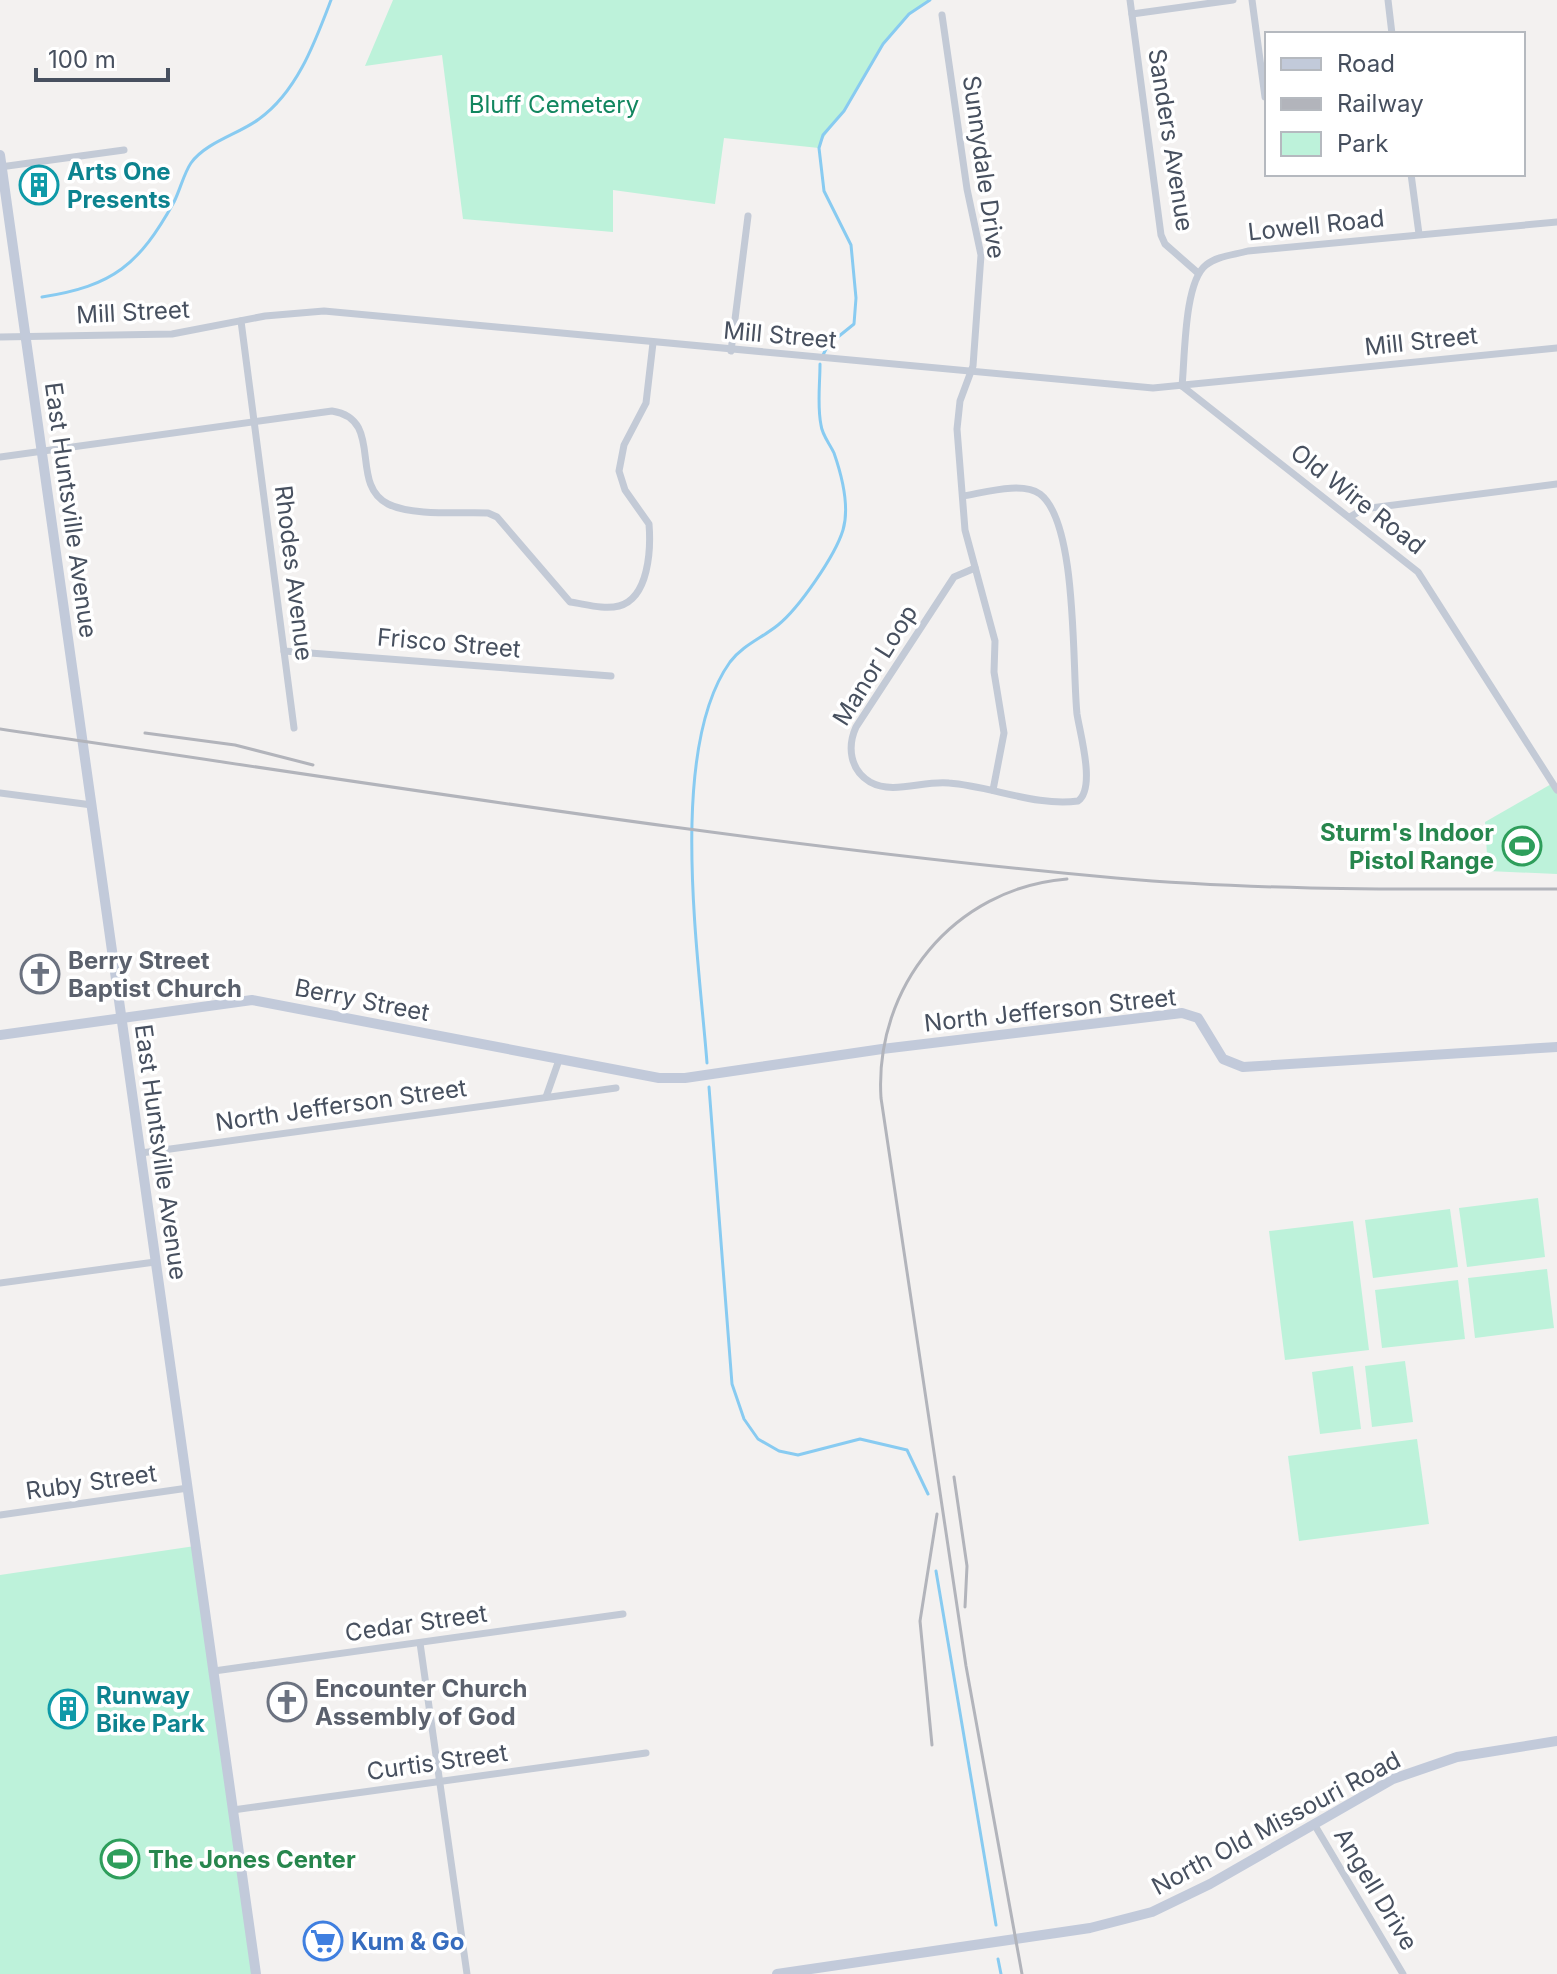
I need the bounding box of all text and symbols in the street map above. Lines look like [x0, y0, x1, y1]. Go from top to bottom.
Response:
scale bar [36, 32, 168, 82]
legend [1265, 32, 1525, 176]
text: 100 m [48, 45, 116, 74]
street label: Sanders Avenue [1142, 47, 1200, 233]
text: Road [1337, 49, 1395, 78]
street label: Sunnydale Drive [957, 73, 1011, 261]
text: Railway [1337, 89, 1424, 118]
park label: Bluff Cemetery [469, 90, 639, 119]
text: Park [1337, 129, 1388, 158]
place label: Arts One Presents [67, 157, 171, 214]
building icon: Arts One Presents [18, 164, 60, 206]
street label: Lowell Road [1246, 203, 1386, 247]
street label: Mill Street [76, 295, 191, 329]
street label: Mill Street [722, 316, 838, 354]
street label: Mill Street [1363, 321, 1479, 361]
street label: East Huntsville Avenue [39, 380, 103, 640]
street label: Old Wire Road [1285, 438, 1431, 560]
street label: Rhodes Avenue [269, 484, 319, 662]
street label: Manor Loop [827, 599, 923, 731]
street label: Frisco Street [376, 622, 522, 664]
place label: Sturm's Indoor Pistol Range [1320, 818, 1494, 875]
sports icon: Sturm's Indoor Pistol Range [1501, 825, 1543, 867]
place label: Berry Street Baptist Church [68, 946, 242, 1003]
church icon: Berry Street Baptist Church [19, 953, 61, 995]
street label: Berry Street [292, 973, 432, 1027]
street label: North Jefferson Street [923, 982, 1178, 1038]
street label: East Huntsville Avenue [129, 1022, 193, 1282]
street label: North Jefferson Street [214, 1073, 469, 1137]
street label: Ruby Street [24, 1458, 158, 1506]
street label: Cedar Street [343, 1599, 489, 1647]
place label: Encounter Church Assembly of God [315, 1674, 527, 1731]
place label: Runway Bike Park [96, 1681, 205, 1738]
church icon: Encounter Church Assembly of God [266, 1681, 308, 1723]
building icon: Runway Bike Park [47, 1688, 89, 1730]
street label: Curtis Street [365, 1738, 509, 1786]
street label: North Old Missouri Road [1147, 1745, 1405, 1901]
street label: Angell Drive [1328, 1823, 1424, 1955]
sports icon: The Jones Center [99, 1838, 141, 1880]
place label: The Jones Center [148, 1845, 356, 1874]
supermarket icon: Kum & Go [302, 1920, 344, 1962]
place label: Kum & Go [351, 1927, 465, 1956]

